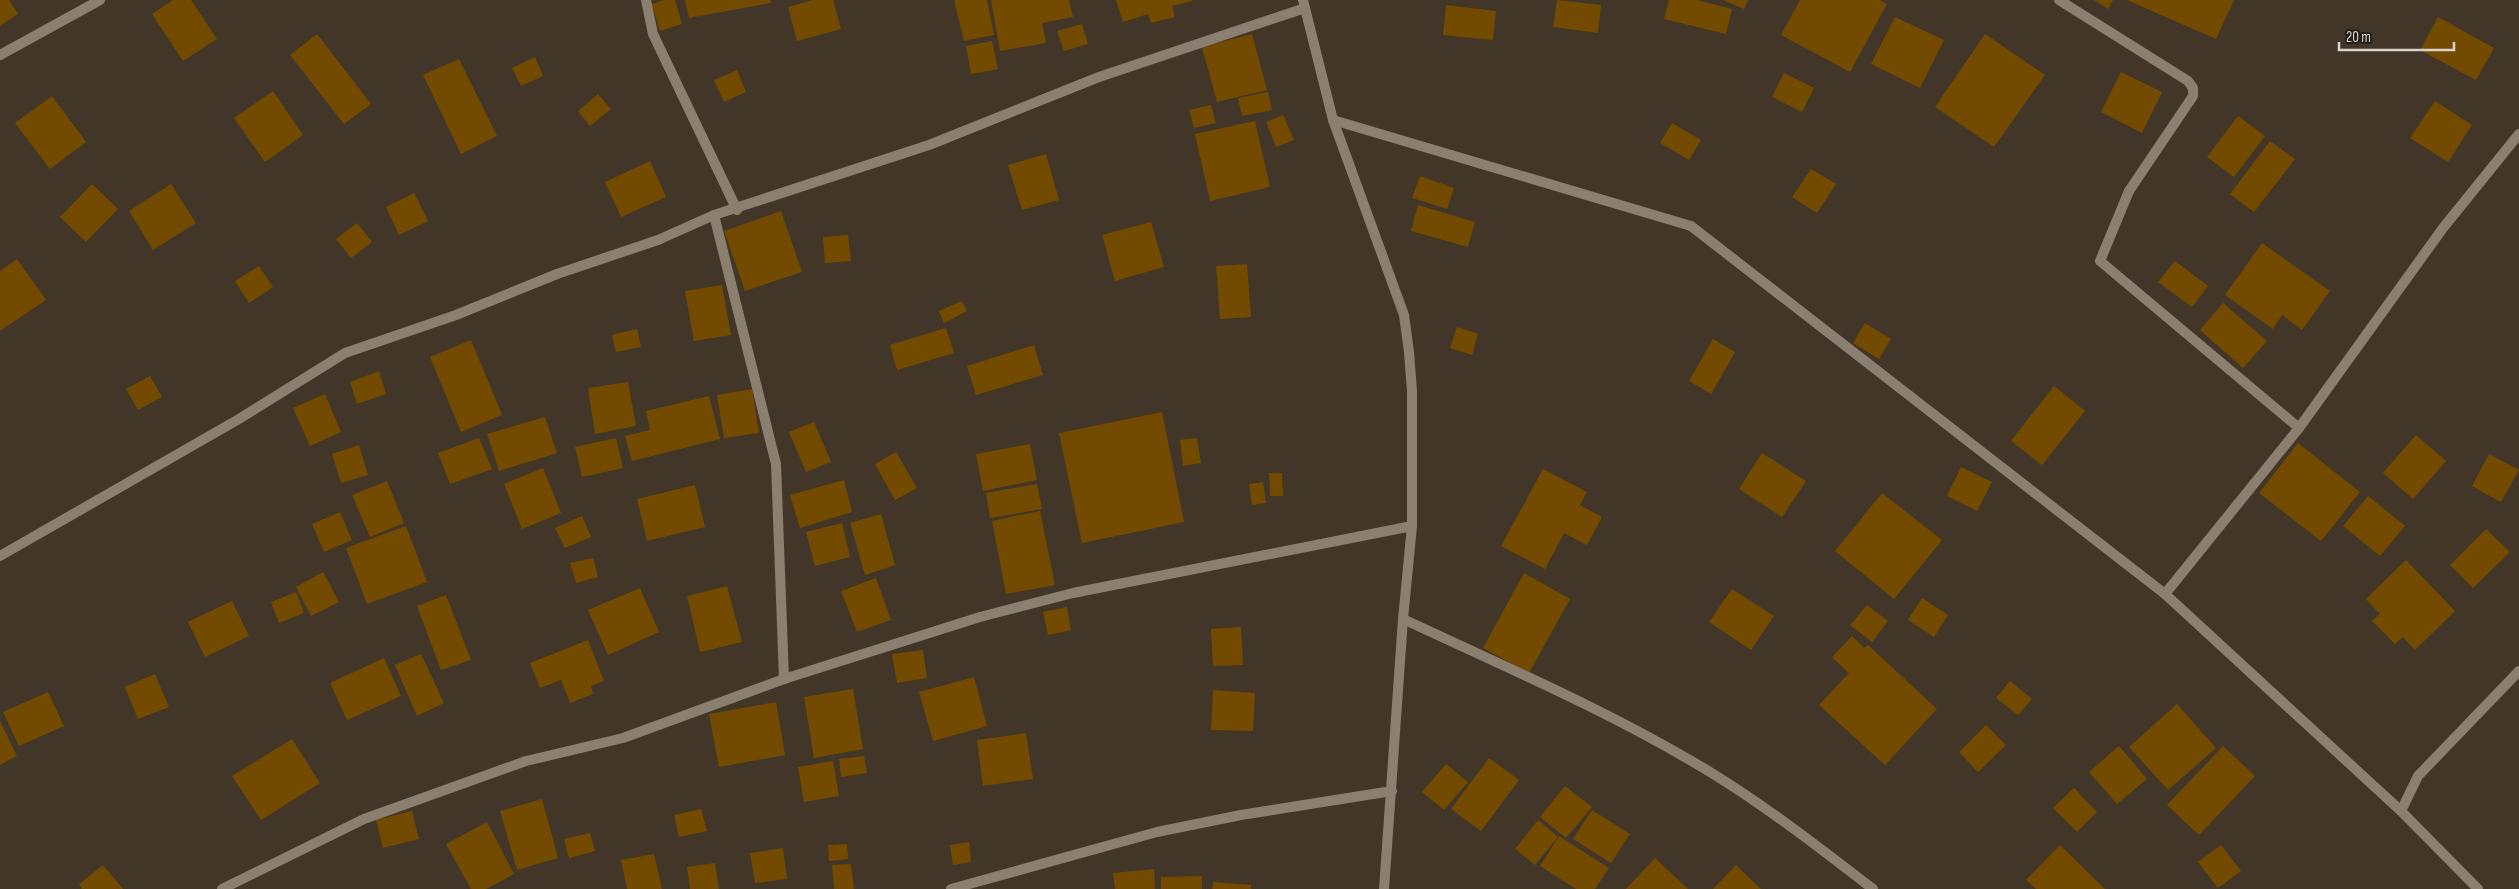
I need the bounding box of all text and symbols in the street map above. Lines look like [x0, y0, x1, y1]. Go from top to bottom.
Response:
scale bar [2339, 20, 2454, 52]
text: 20 m [2346, 28, 2371, 47]

